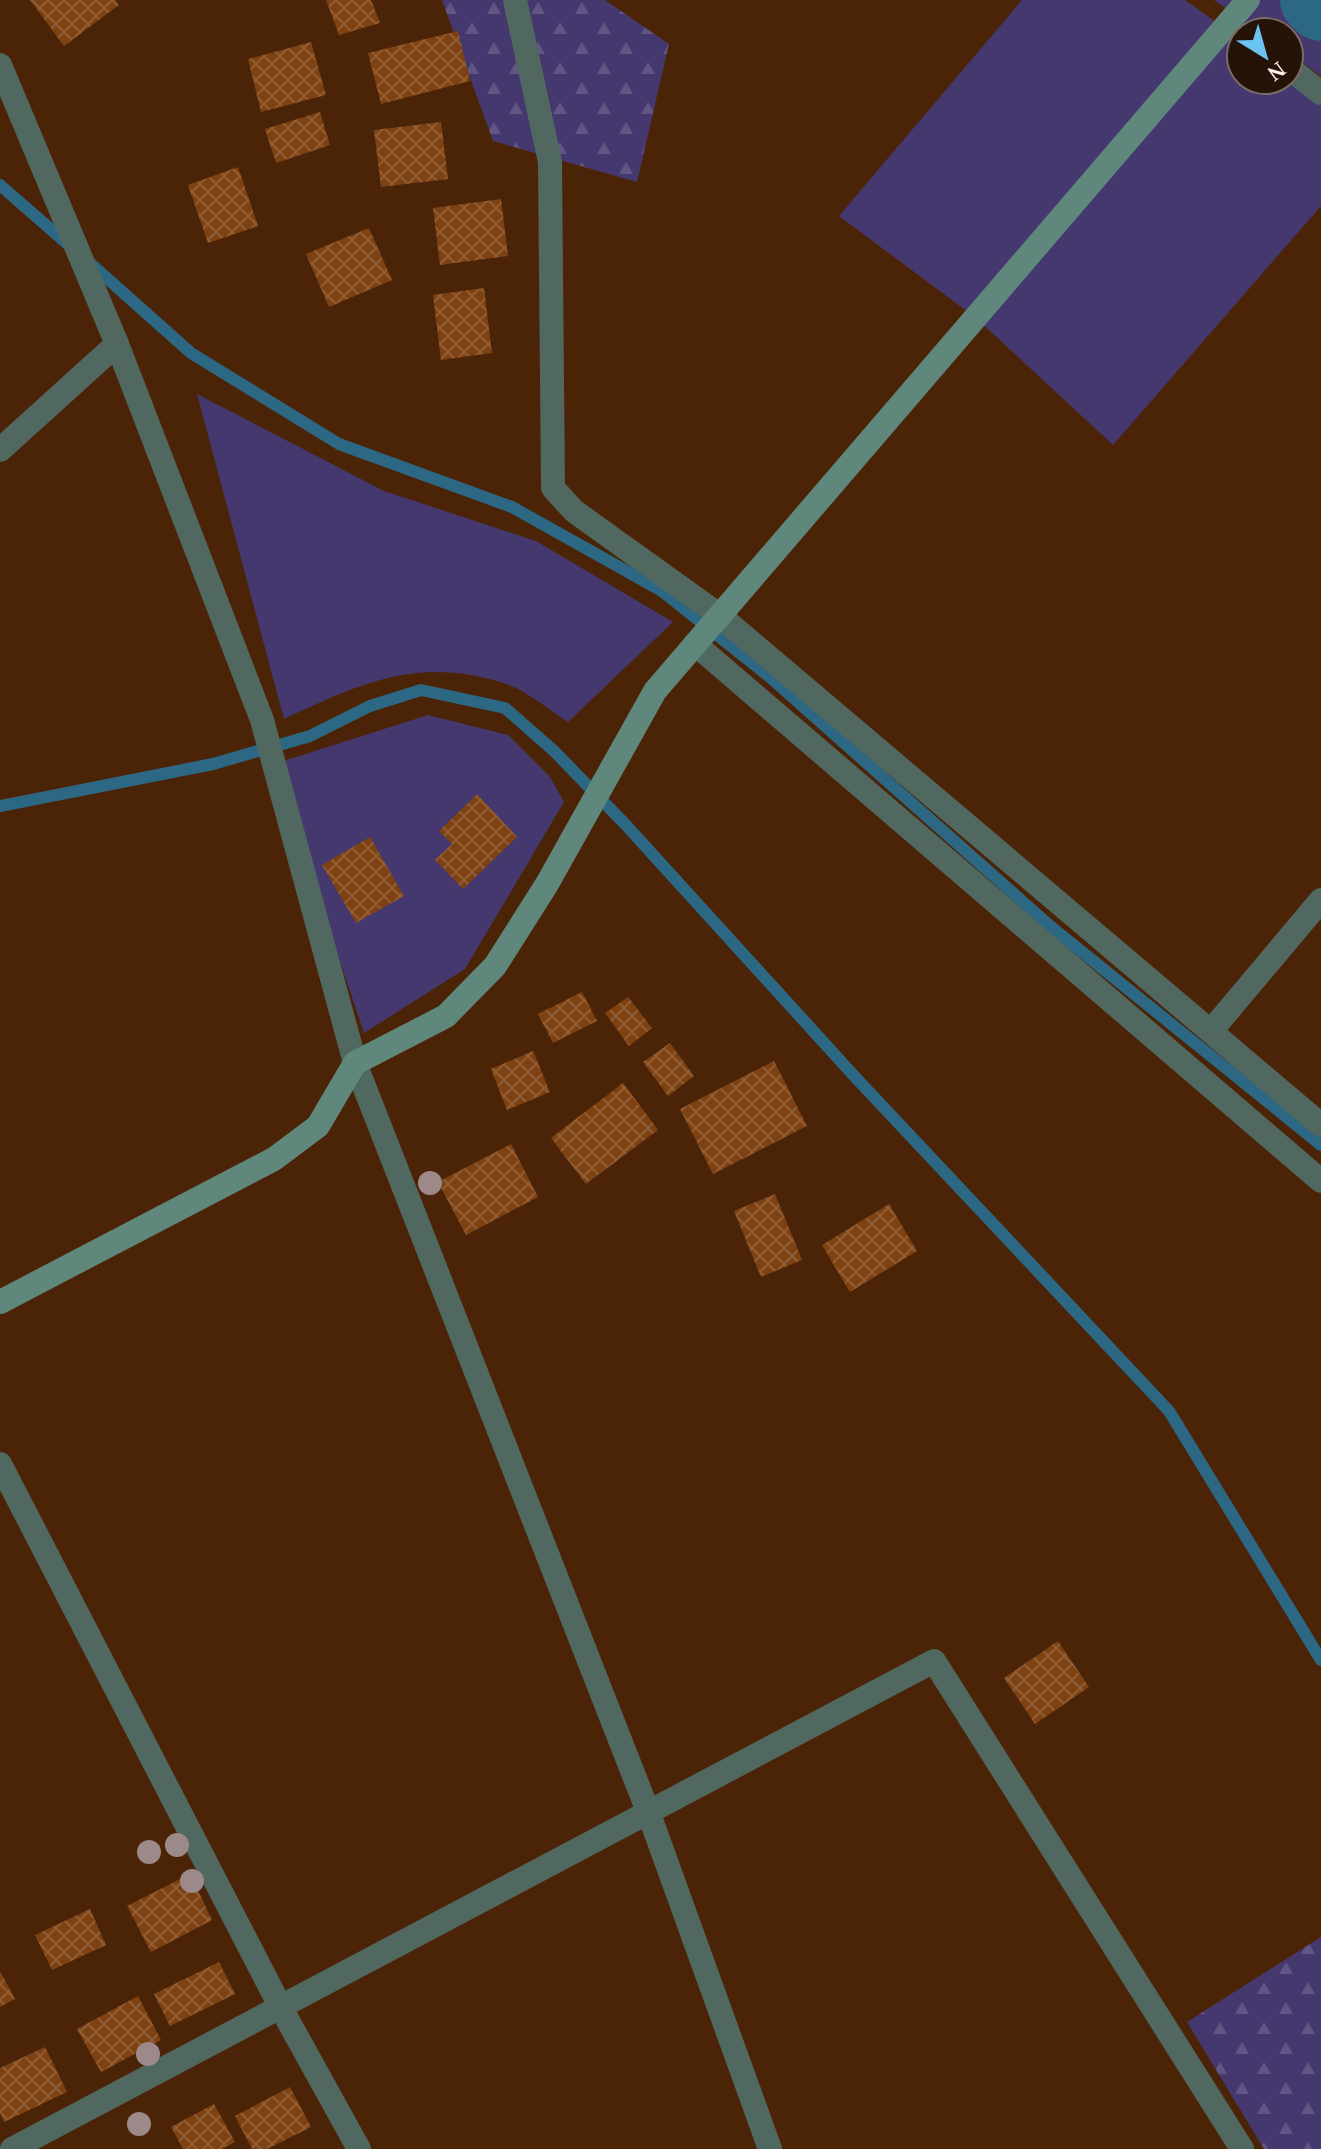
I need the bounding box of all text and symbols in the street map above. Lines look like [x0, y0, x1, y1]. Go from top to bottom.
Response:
north arrow [1225, 16, 1305, 96]
text: N [1263, 57, 1291, 86]

